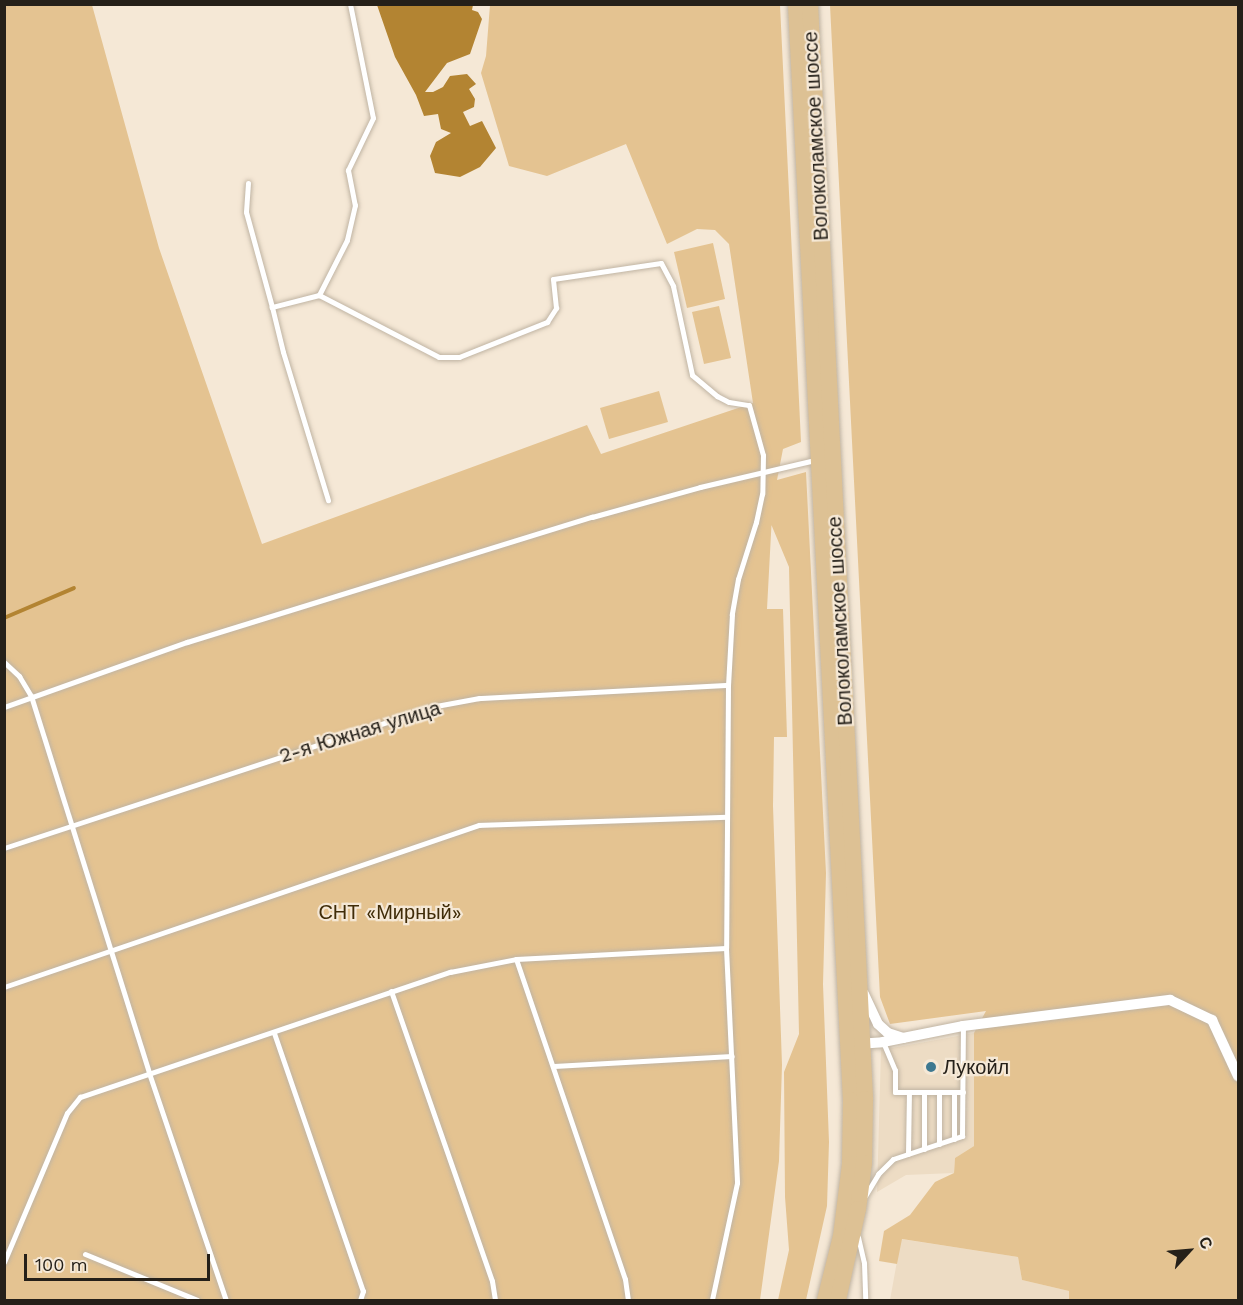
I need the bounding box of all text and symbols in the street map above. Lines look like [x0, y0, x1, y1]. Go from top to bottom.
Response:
street label: Волоколамское шоссе [799, 31, 833, 241]
street label: Волоколамское шоссе [823, 516, 857, 726]
street label: 2-я Южная улица [276, 696, 444, 768]
park label: СНТ «Мирный» [318, 900, 462, 924]
place label: Лукойл [943, 1055, 1009, 1079]
marker: Лукойл [924, 1060, 938, 1074]
north arrow [1159, 1221, 1219, 1281]
text: С [1195, 1234, 1217, 1252]
scale bar [27, 1242, 213, 1280]
text: 100 m [35, 1254, 88, 1275]

